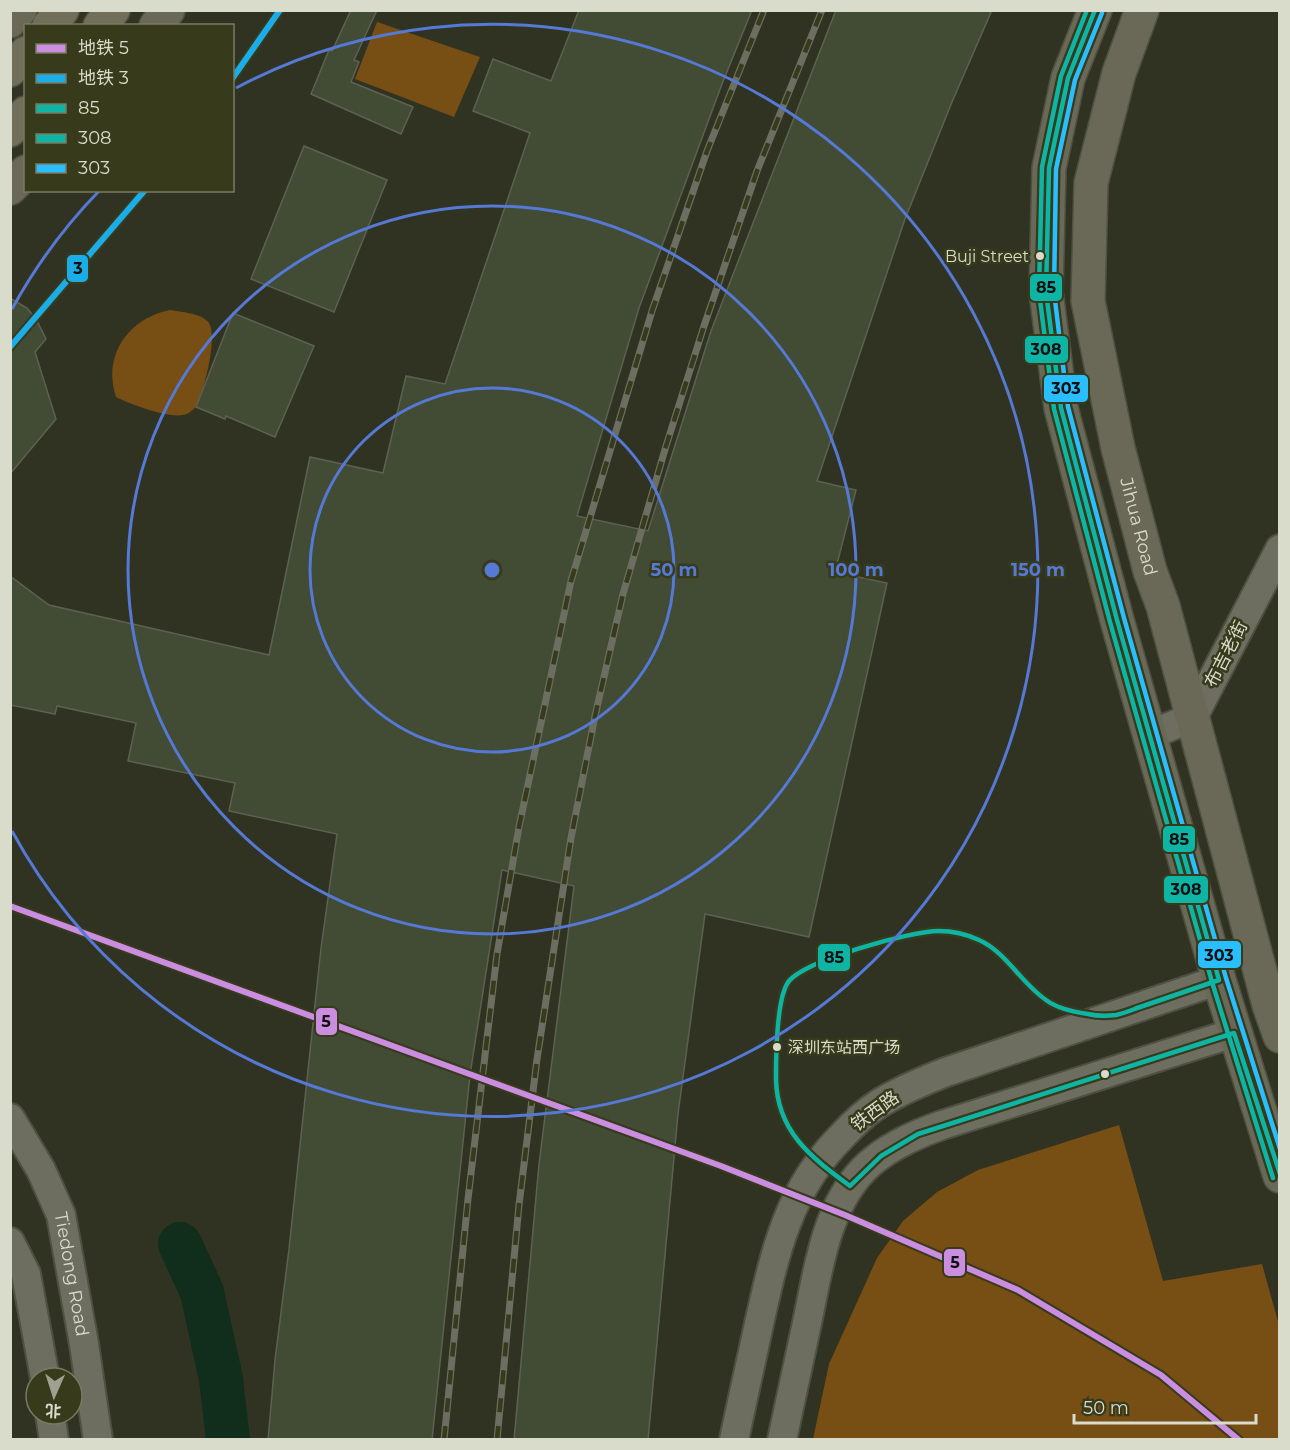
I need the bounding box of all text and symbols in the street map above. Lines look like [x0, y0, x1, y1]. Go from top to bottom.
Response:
legend [24, 24, 234, 192]
text: 地铁 5 [78, 37, 129, 59]
text: 地铁 3 [78, 67, 129, 89]
text: 85 [78, 97, 100, 119]
text: 308 [78, 127, 112, 149]
text: 303 [78, 157, 110, 179]
place label: Buji Street [945, 247, 1029, 266]
marker: Buji Street [1034, 250, 1046, 262]
line badge: 3 [66, 254, 89, 283]
text: 3 [72, 259, 83, 278]
line badge: 85 [1029, 273, 1063, 302]
text: 85 [1036, 278, 1057, 297]
line badge: 308 [1024, 335, 1069, 364]
text: 308 [1030, 340, 1061, 359]
line badge: 303 [1043, 374, 1089, 403]
text: 303 [1050, 379, 1081, 398]
street label: Jihua Road [1115, 474, 1162, 578]
text: 50 m [651, 559, 697, 581]
text: 100 m [828, 559, 884, 581]
text: 150 m [1011, 559, 1065, 581]
centre of rings [482, 560, 502, 580]
street label: 布吉老街 [1200, 617, 1252, 691]
line badge: 85 [1162, 825, 1196, 853]
text: 85 [1169, 830, 1190, 849]
line badge: 308 [1163, 875, 1209, 904]
text: 308 [1170, 880, 1201, 899]
line badge: 303 [1197, 940, 1242, 969]
line badge: 85 [817, 943, 851, 972]
text: 303 [1203, 946, 1234, 965]
text: 85 [824, 948, 845, 967]
line badge: 5 [315, 1007, 338, 1036]
text: 5 [321, 1012, 331, 1031]
place label: 深圳东站西广场 [788, 1038, 900, 1057]
marker: 深圳东站西广场 [771, 1041, 783, 1053]
unlabelled marker [1099, 1068, 1111, 1080]
street label: 铁西路 [847, 1086, 903, 1136]
street label: Tiedong Road [50, 1210, 93, 1338]
line badge: 5 [943, 1248, 966, 1277]
text: 5 [950, 1253, 960, 1272]
north arrow [24, 1366, 84, 1426]
scale bar [1074, 1387, 1256, 1425]
text: 50 m [1083, 1397, 1129, 1419]
text: 北 [45, 1401, 62, 1420]

